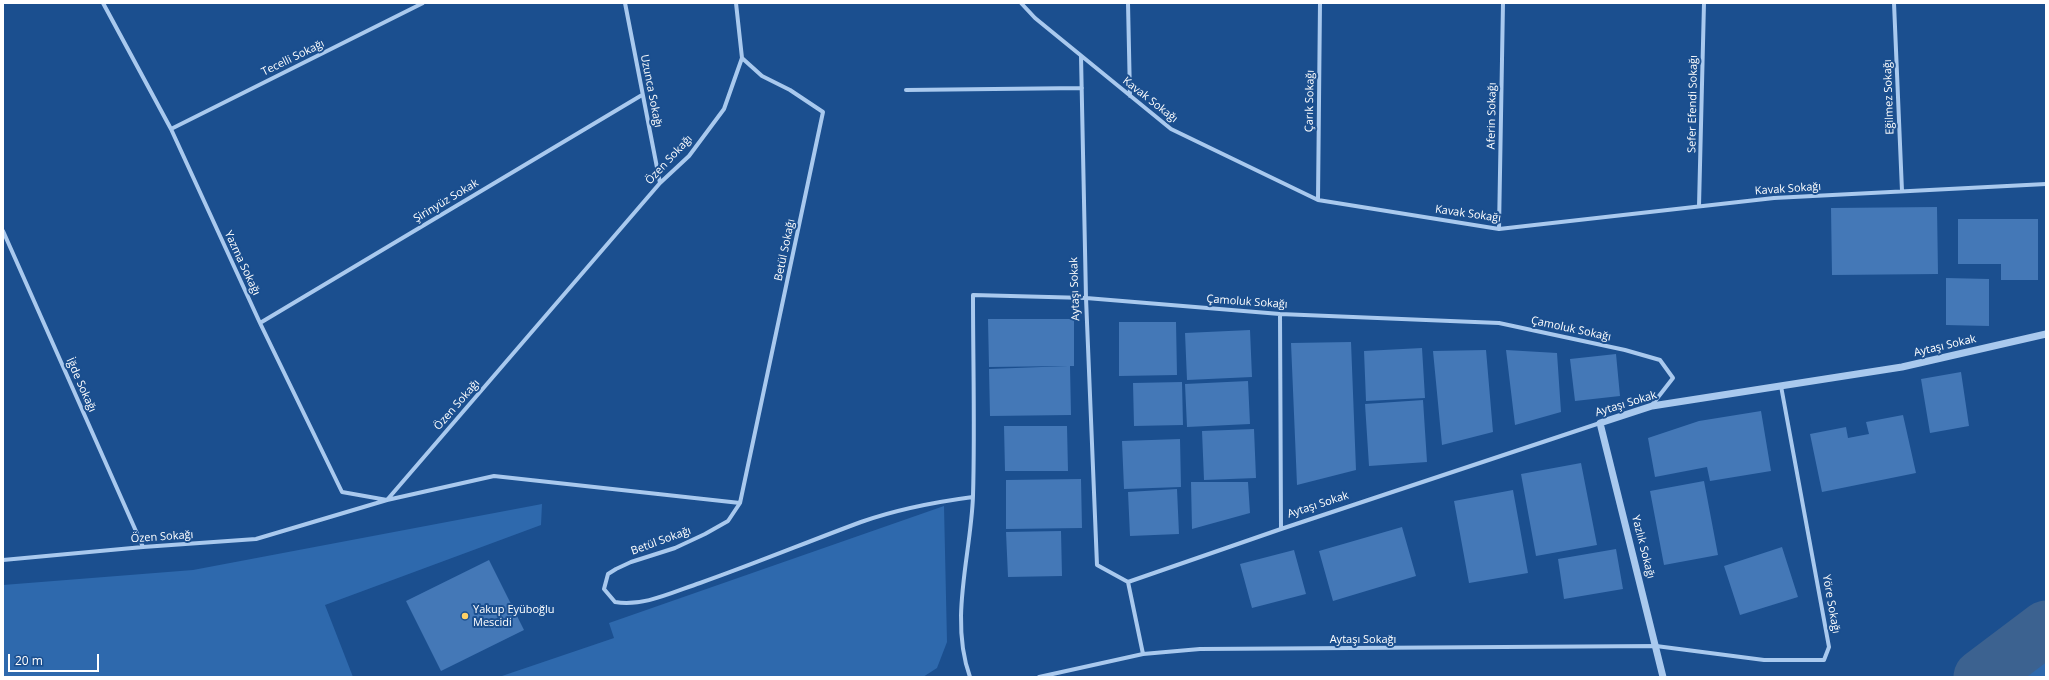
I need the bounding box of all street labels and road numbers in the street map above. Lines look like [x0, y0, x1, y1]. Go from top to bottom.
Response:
street label: Tecelli Sokağı [259, 37, 327, 79]
street label: Uzunca Sokağı [637, 53, 665, 129]
street label: Sefer Efendi Sokağı [1686, 55, 1700, 153]
street label: Eğilmez Sokağı [1881, 59, 1897, 135]
street label: Çarık Sokağı [1303, 70, 1317, 132]
street label: Kavak Sokağı [1120, 74, 1180, 126]
street label: Aferin Sokağı [1485, 82, 1499, 150]
street label: Özen Sokağı [643, 133, 695, 187]
street label: Şirinyüz Sokak [411, 176, 481, 226]
street label: Kavak Sokağı [1754, 180, 1822, 198]
street label: Kavak Sokağı [1434, 203, 1502, 225]
street label: Betül Sokağı [772, 218, 798, 282]
street label: Yazma Sokağı [221, 229, 263, 297]
street label: Aytaşı Sokak [1067, 257, 1083, 321]
street label: Çamoluk Sokağı [1206, 293, 1288, 311]
street label: Çamoluk Sokağı [1530, 314, 1612, 344]
street label: Aytaşı Sokak [1912, 332, 1978, 360]
street label: İğde Sokağı [63, 356, 99, 414]
street label: Özen Sokağı [431, 377, 483, 433]
street label: Aytaşı Sokak [1594, 388, 1658, 420]
street label: Aytaşı Sokak [1286, 489, 1350, 521]
street label: Yazlık Sokağı [1629, 514, 1657, 580]
street label: Betül Sokağı [629, 524, 693, 558]
street label: Özen Sokağı [130, 528, 194, 546]
street label: Yöre Sokağı [1819, 574, 1843, 634]
street label: Aytaşı Sokağı [1330, 633, 1396, 647]

